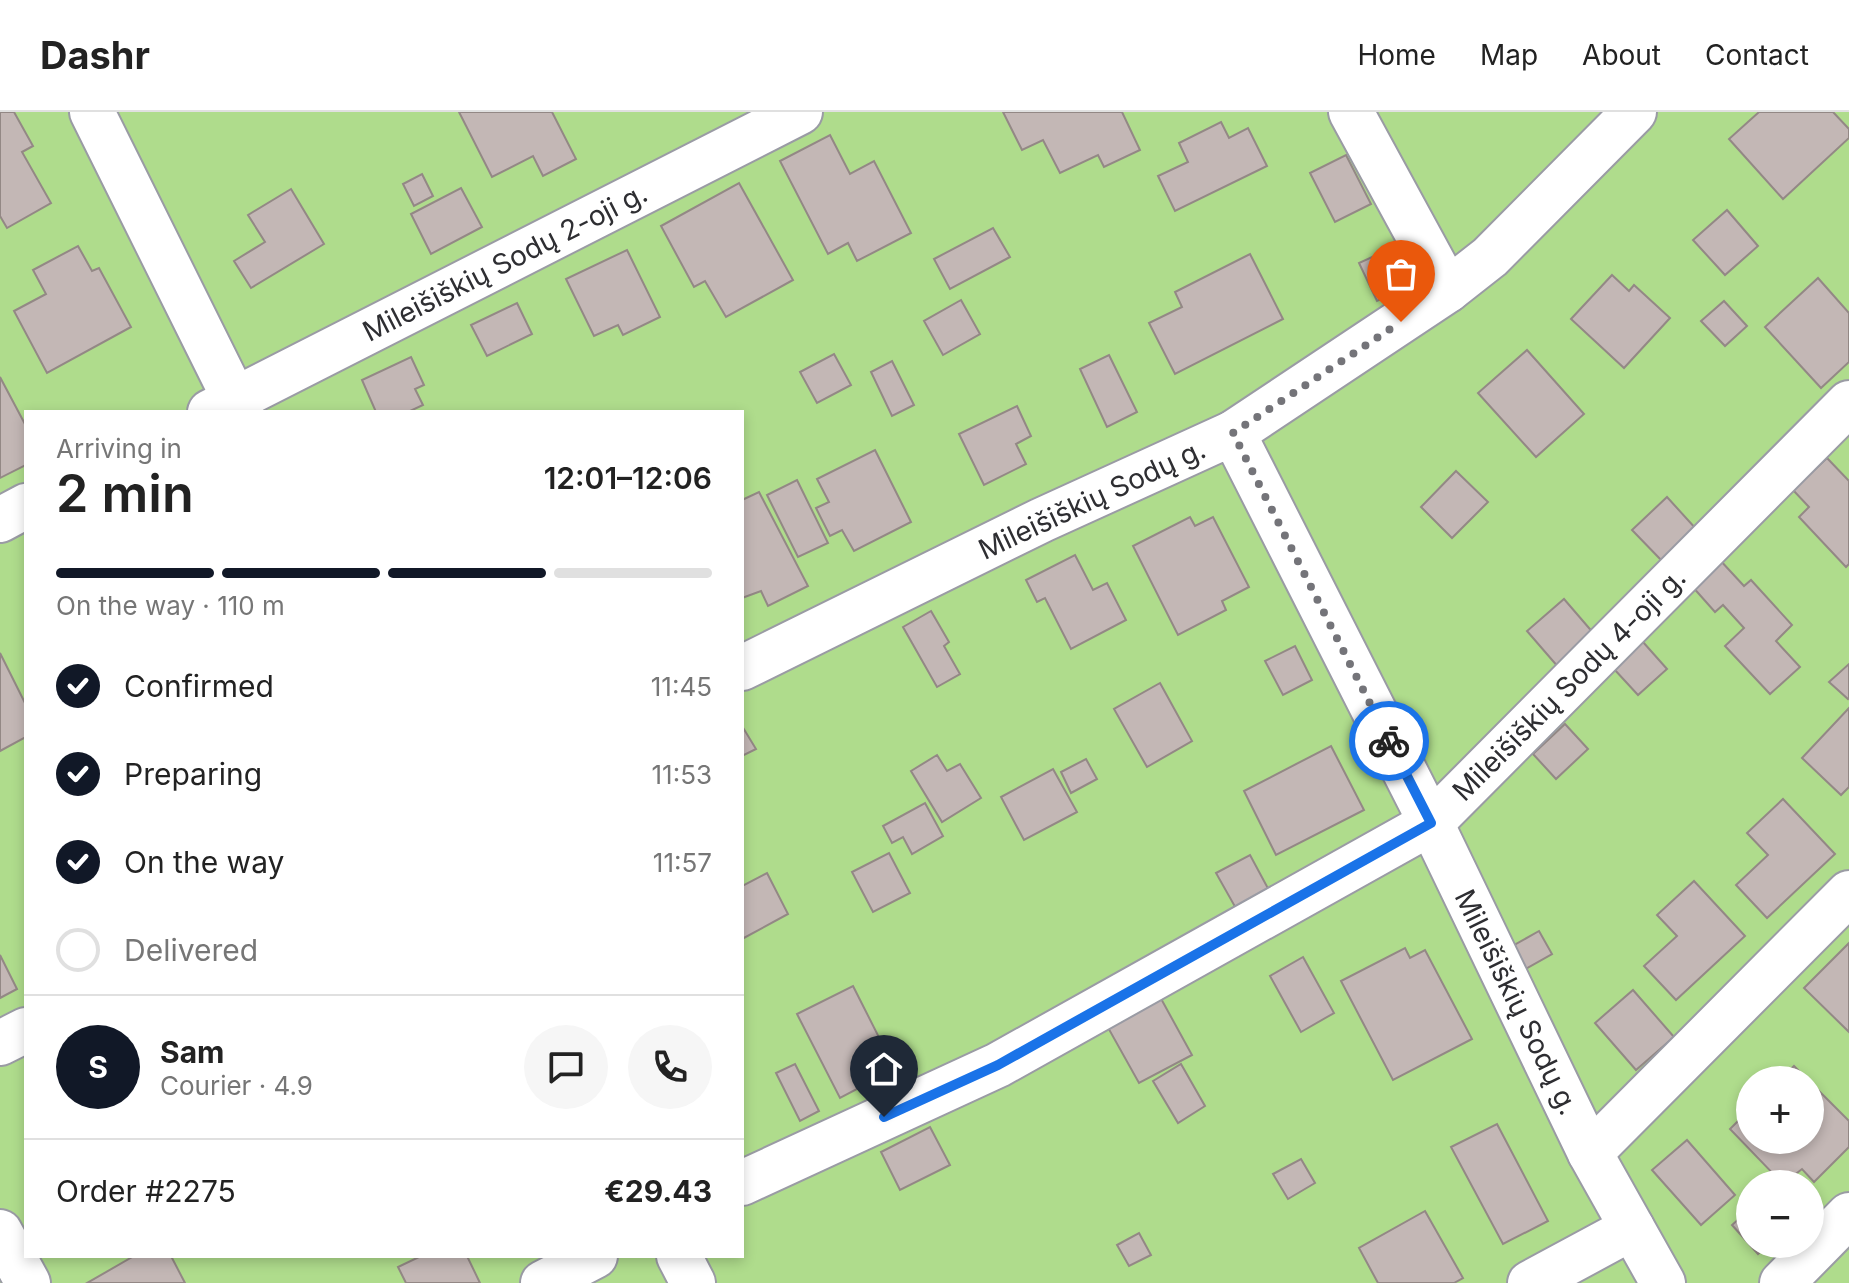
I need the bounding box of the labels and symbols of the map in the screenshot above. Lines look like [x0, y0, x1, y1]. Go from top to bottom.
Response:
street label: Mileišiškių Sodų 2-oji g. [357, 175, 653, 349]
pin [1367, 240, 1435, 322]
street label: Mileišiškių Sodų g. [973, 432, 1211, 566]
street label: Mileišiškių Sodų 4-oji g. [1445, 560, 1693, 808]
courier [1349, 701, 1429, 781]
street label: Mileišiškių Sodų g. [1448, 884, 1586, 1120]
pin [850, 1035, 918, 1117]

